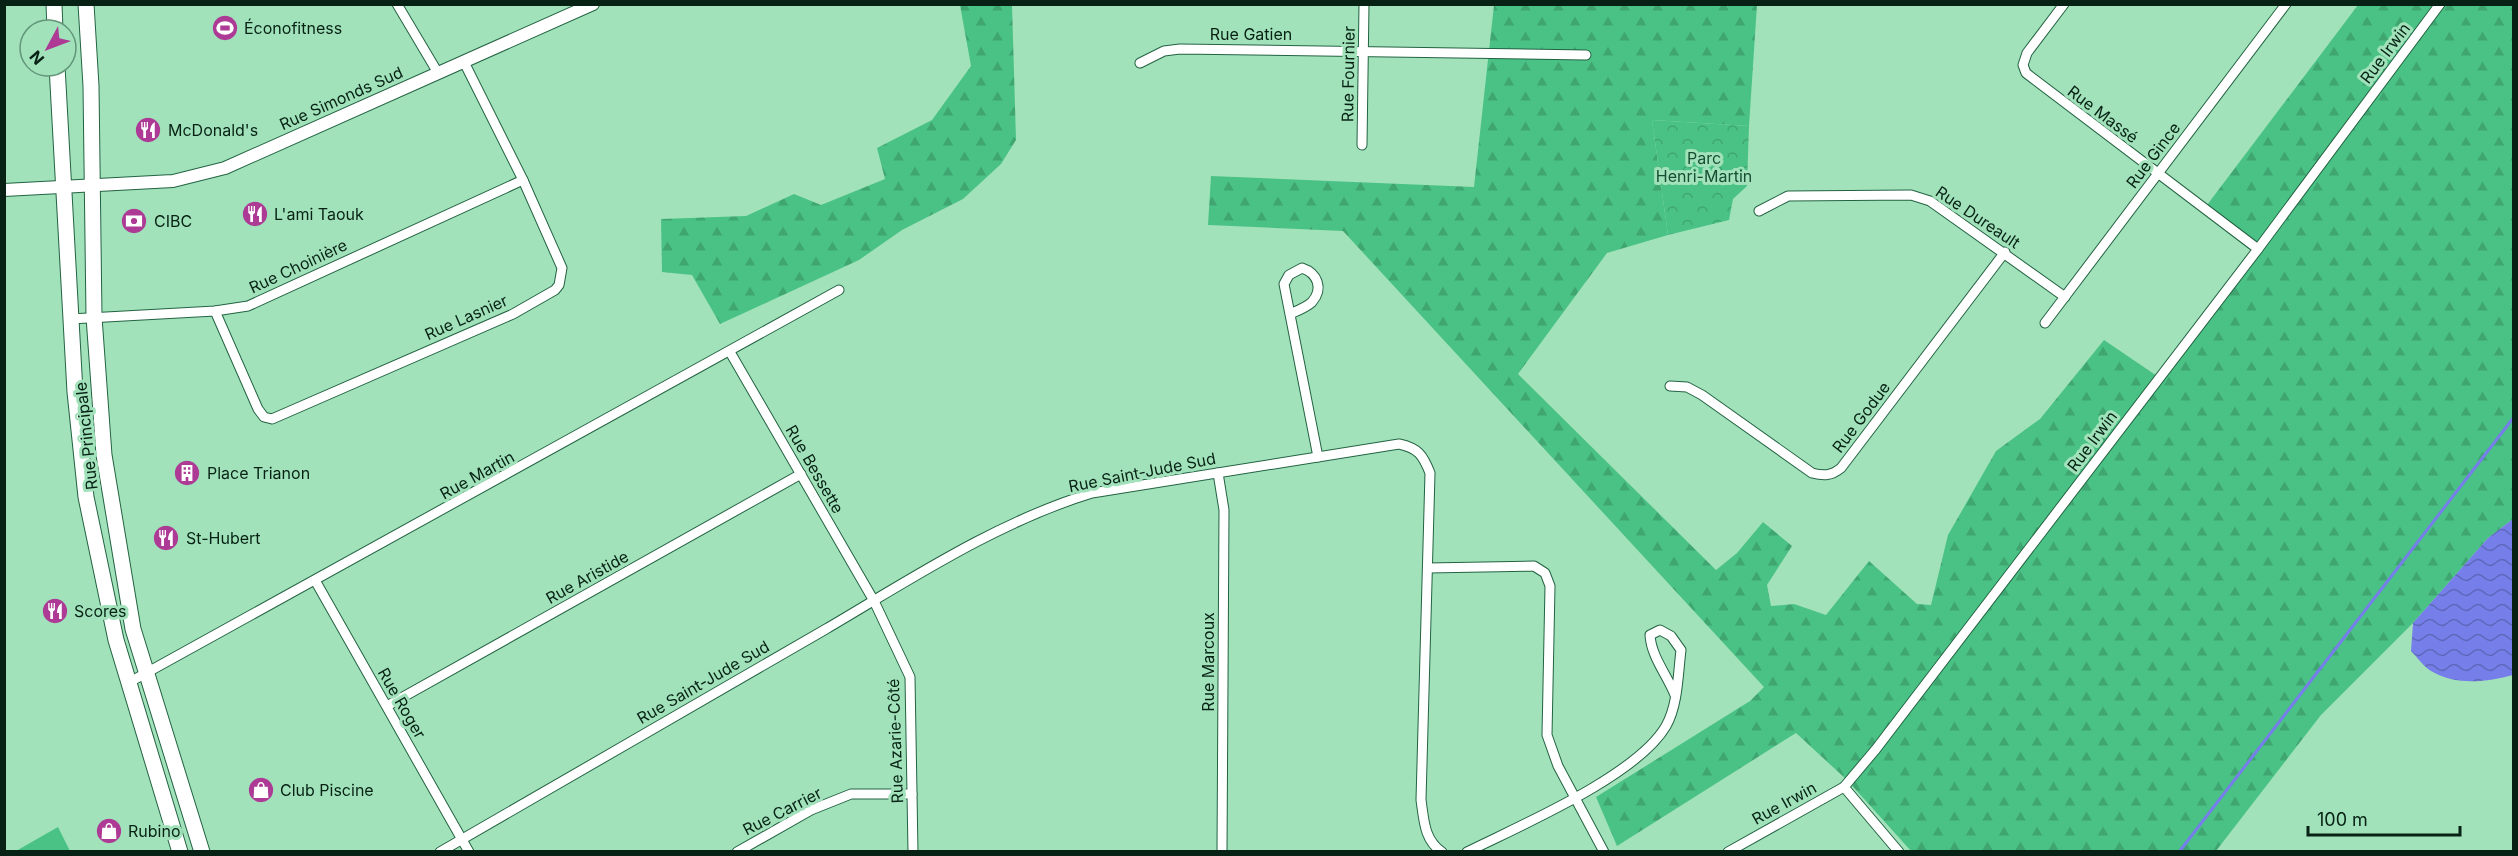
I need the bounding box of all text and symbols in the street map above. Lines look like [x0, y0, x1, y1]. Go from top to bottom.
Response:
sports icon: Éconofitness [210, 13, 240, 43]
north arrow [18, 18, 78, 78]
place label: Éconofitness [244, 18, 342, 38]
street label: Rue Irwin [2356, 19, 2414, 87]
street label: Rue Gatien [1210, 24, 1292, 44]
street label: Rue Fournier [1337, 26, 1359, 122]
text: N [25, 47, 48, 69]
street label: Rue Simonds Sud [276, 62, 406, 134]
street label: Rue Massé [2064, 81, 2142, 147]
restaurant icon: McDonald's [133, 115, 163, 145]
street label: Rue Gince [2122, 118, 2184, 192]
place label: McDonald's [168, 120, 258, 140]
park label: Parc Henri-Martin [1656, 148, 1752, 186]
street label: Rue Dureault [1932, 181, 2024, 253]
restaurant icon: L'ami Taouk [240, 199, 270, 229]
place label: L'ami Taouk [274, 204, 364, 224]
bank icon: CIBC [119, 206, 149, 236]
place label: CIBC [154, 211, 192, 231]
street label: Rue Choinière [246, 235, 350, 297]
street label: Rue Lasnier [421, 290, 511, 344]
street label: Rue Godue [1828, 378, 1894, 456]
street label: Rue Principale [70, 381, 102, 491]
street label: Rue Irwin [2063, 407, 2121, 475]
street label: Rue Bessette [782, 421, 848, 517]
street label: Rue Martin [436, 446, 518, 504]
street label: Rue Saint-Jude Sud [1067, 448, 1217, 496]
building icon: Place Trianon [172, 458, 202, 488]
place label: Place Trianon [207, 463, 310, 483]
restaurant icon: St-Hubert [151, 523, 181, 553]
place label: St-Hubert [186, 528, 261, 548]
street label: Rue Aristide [542, 546, 632, 608]
restaurant icon: Scores [40, 596, 70, 626]
place label: Scores [74, 601, 127, 621]
street label: Rue Marcoux [1198, 612, 1218, 712]
street label: Rue Saint-Jude Sud [633, 636, 773, 728]
street label: Rue Roger [374, 664, 430, 742]
street label: Rue Azarie-Côté [883, 678, 907, 804]
shop icon: Club Piscine [246, 775, 276, 805]
street label: Rue Irwin [1748, 777, 1820, 829]
place label: Club Piscine [280, 780, 374, 800]
street label: Rue Carrier [739, 783, 825, 839]
scale bar [2308, 799, 2460, 837]
text: 100 m [2317, 809, 2368, 830]
shop icon: Rubino [94, 816, 124, 846]
place label: Rubino [128, 821, 180, 841]

